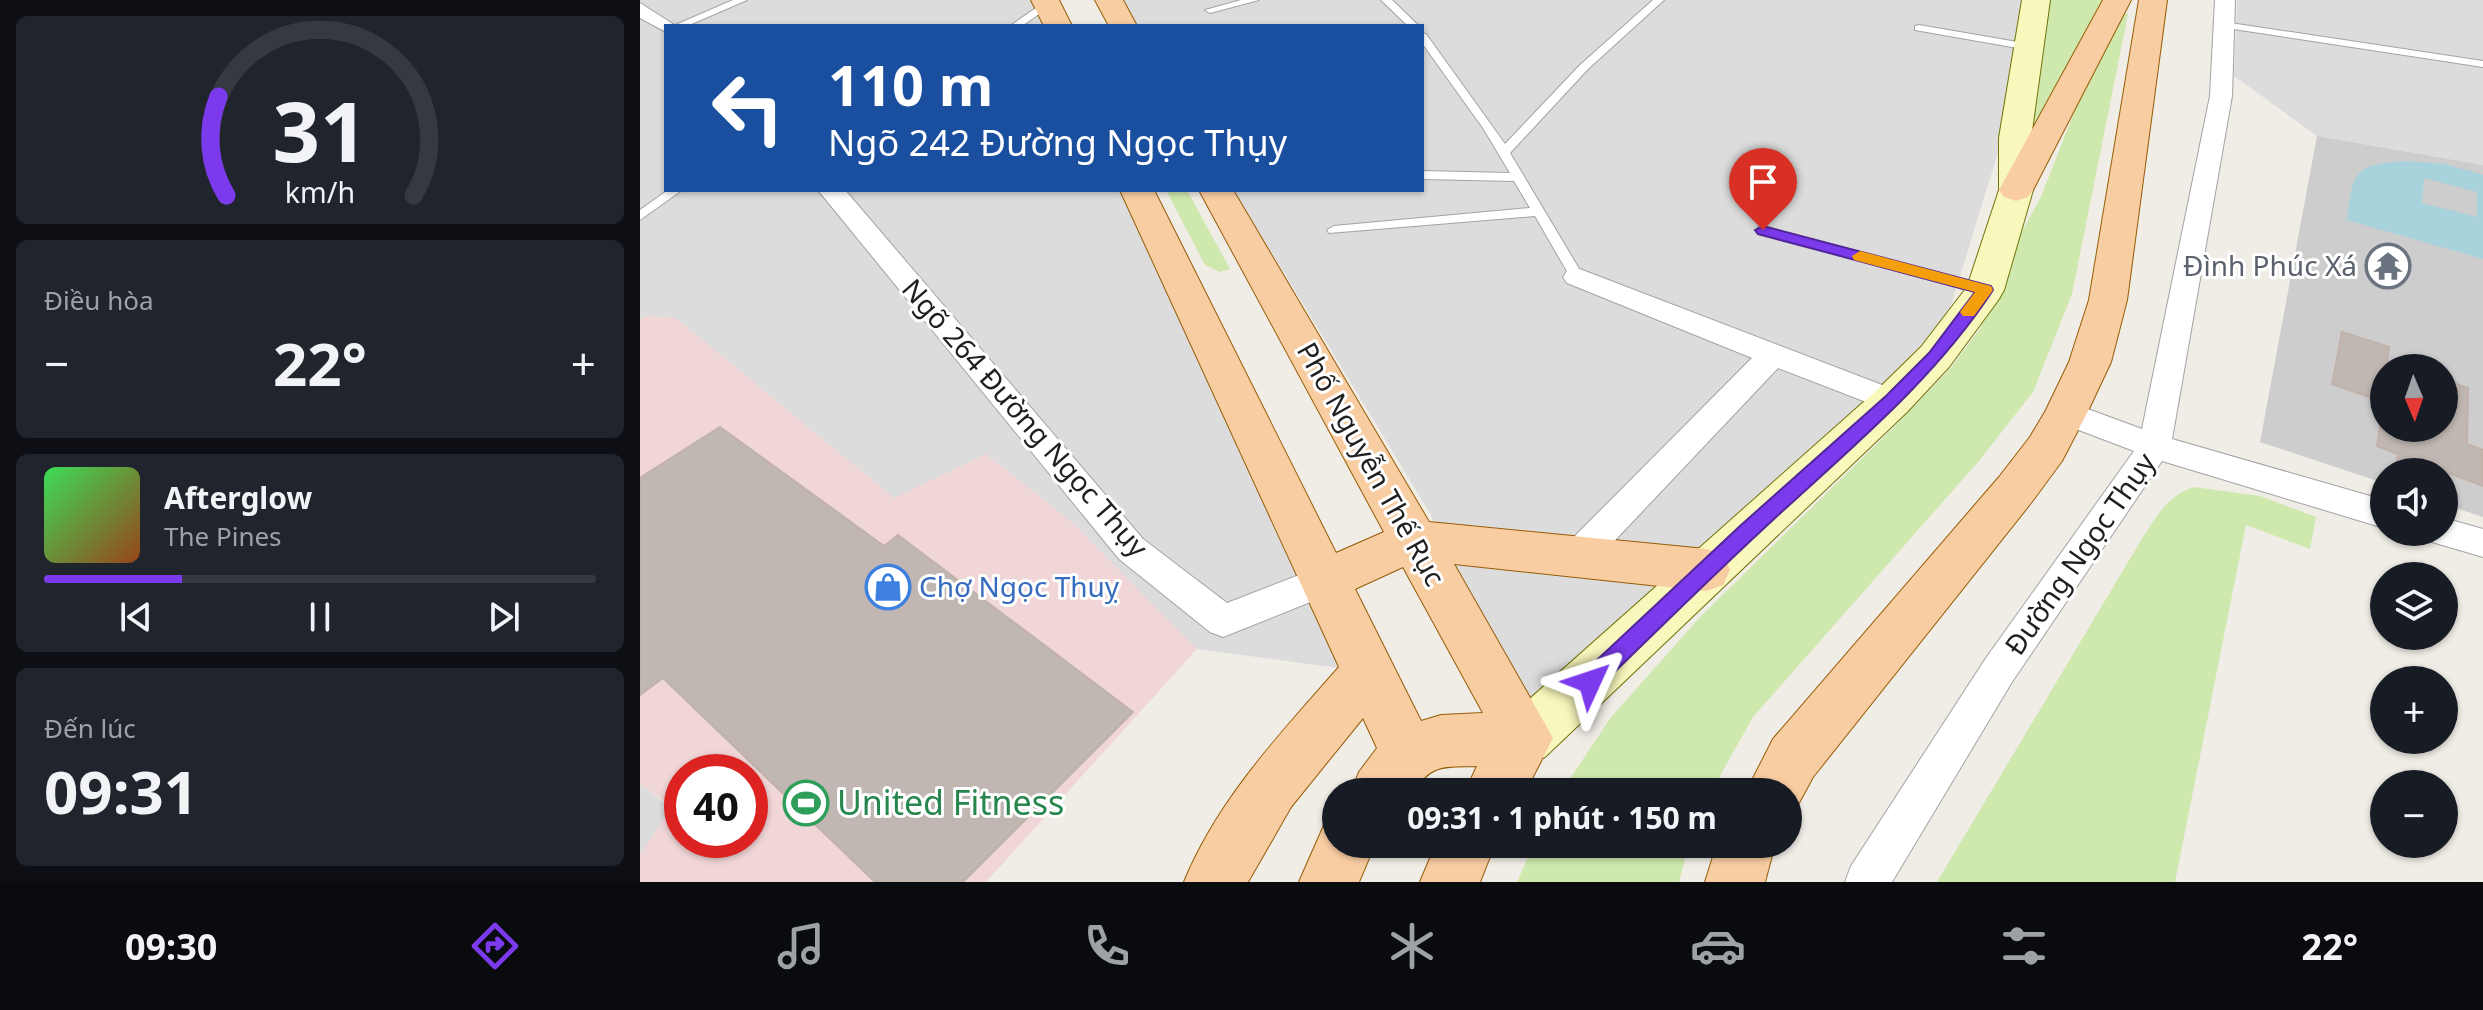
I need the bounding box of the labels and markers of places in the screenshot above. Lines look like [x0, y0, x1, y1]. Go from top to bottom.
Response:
pin [1729, 148, 1797, 230]
temple icon: Đình Phúc Xá [2364, 242, 2412, 290]
place label: Đình Phúc Xá [2183, 246, 2357, 284]
shop icon: Chợ Ngọc Thuỵ [864, 563, 912, 611]
place label: Chợ Ngọc Thuỵ [919, 567, 1120, 605]
sports icon: United Fitness [782, 779, 830, 827]
place label: United Fitness [837, 779, 1064, 825]

